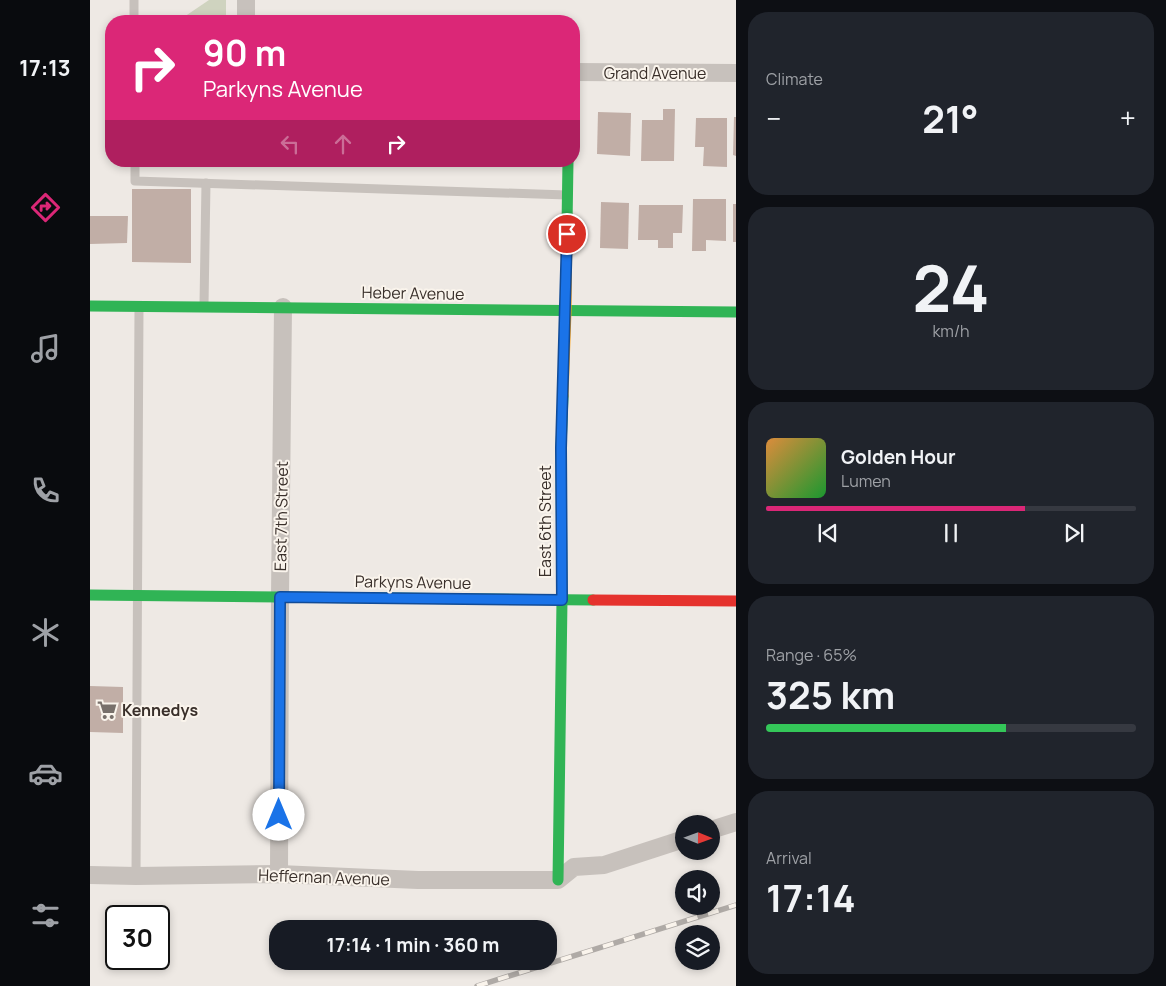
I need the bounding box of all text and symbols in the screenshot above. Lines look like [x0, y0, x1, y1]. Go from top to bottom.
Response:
text: 90 m [203, 29, 286, 77]
icon: right [120, 35, 185, 100]
text: 17:13 [19, 53, 71, 83]
street label: Grand Avenue [604, 62, 706, 84]
text: Climate [766, 68, 823, 90]
text: Parkyns Avenue [203, 74, 363, 104]
text: 21° [922, 92, 979, 144]
text: − [766, 99, 781, 137]
text: + [1120, 99, 1136, 137]
icon: left [276, 130, 304, 158]
icon: ahead [329, 130, 357, 158]
icon: right [382, 130, 410, 158]
icon: directions [28, 190, 63, 225]
pin [546, 213, 588, 255]
icon: arrive [553, 220, 581, 248]
text: 24 [913, 243, 989, 332]
street label: Heber Avenue [361, 281, 465, 305]
text: km/h [932, 320, 970, 342]
icon: music [28, 331, 63, 366]
text: Golden Hour [841, 444, 955, 470]
street label: East 7th Street [269, 461, 293, 571]
street label: East 6th Street [534, 465, 556, 577]
text: Lumen [841, 470, 891, 492]
icon: phone [28, 473, 63, 508]
icon: previous [814, 519, 842, 547]
icon: pause [937, 519, 965, 547]
icon: next [1060, 519, 1088, 547]
street label: Parkyns Avenue [355, 570, 471, 594]
icon: climate [28, 615, 63, 650]
text: Range · 65% [766, 644, 857, 666]
text: 325 km [766, 668, 895, 720]
supermarket icon: Kennedys [96, 699, 118, 721]
place label: Kennedys [122, 699, 198, 721]
icon: car [28, 756, 63, 791]
position arrow [252, 788, 304, 840]
north arrow [675, 815, 720, 860]
map controls [675, 815, 720, 970]
text: Arrival [766, 847, 812, 869]
street label: Heffernan Avenue [258, 864, 390, 890]
button: sound [675, 870, 720, 915]
text: 17:14 [766, 871, 856, 923]
icon: filters [28, 898, 63, 933]
speed limit sign: 30 [105, 905, 170, 970]
button: layers [675, 925, 720, 970]
text: 17:14 · 1 min · 360 m [327, 932, 499, 958]

